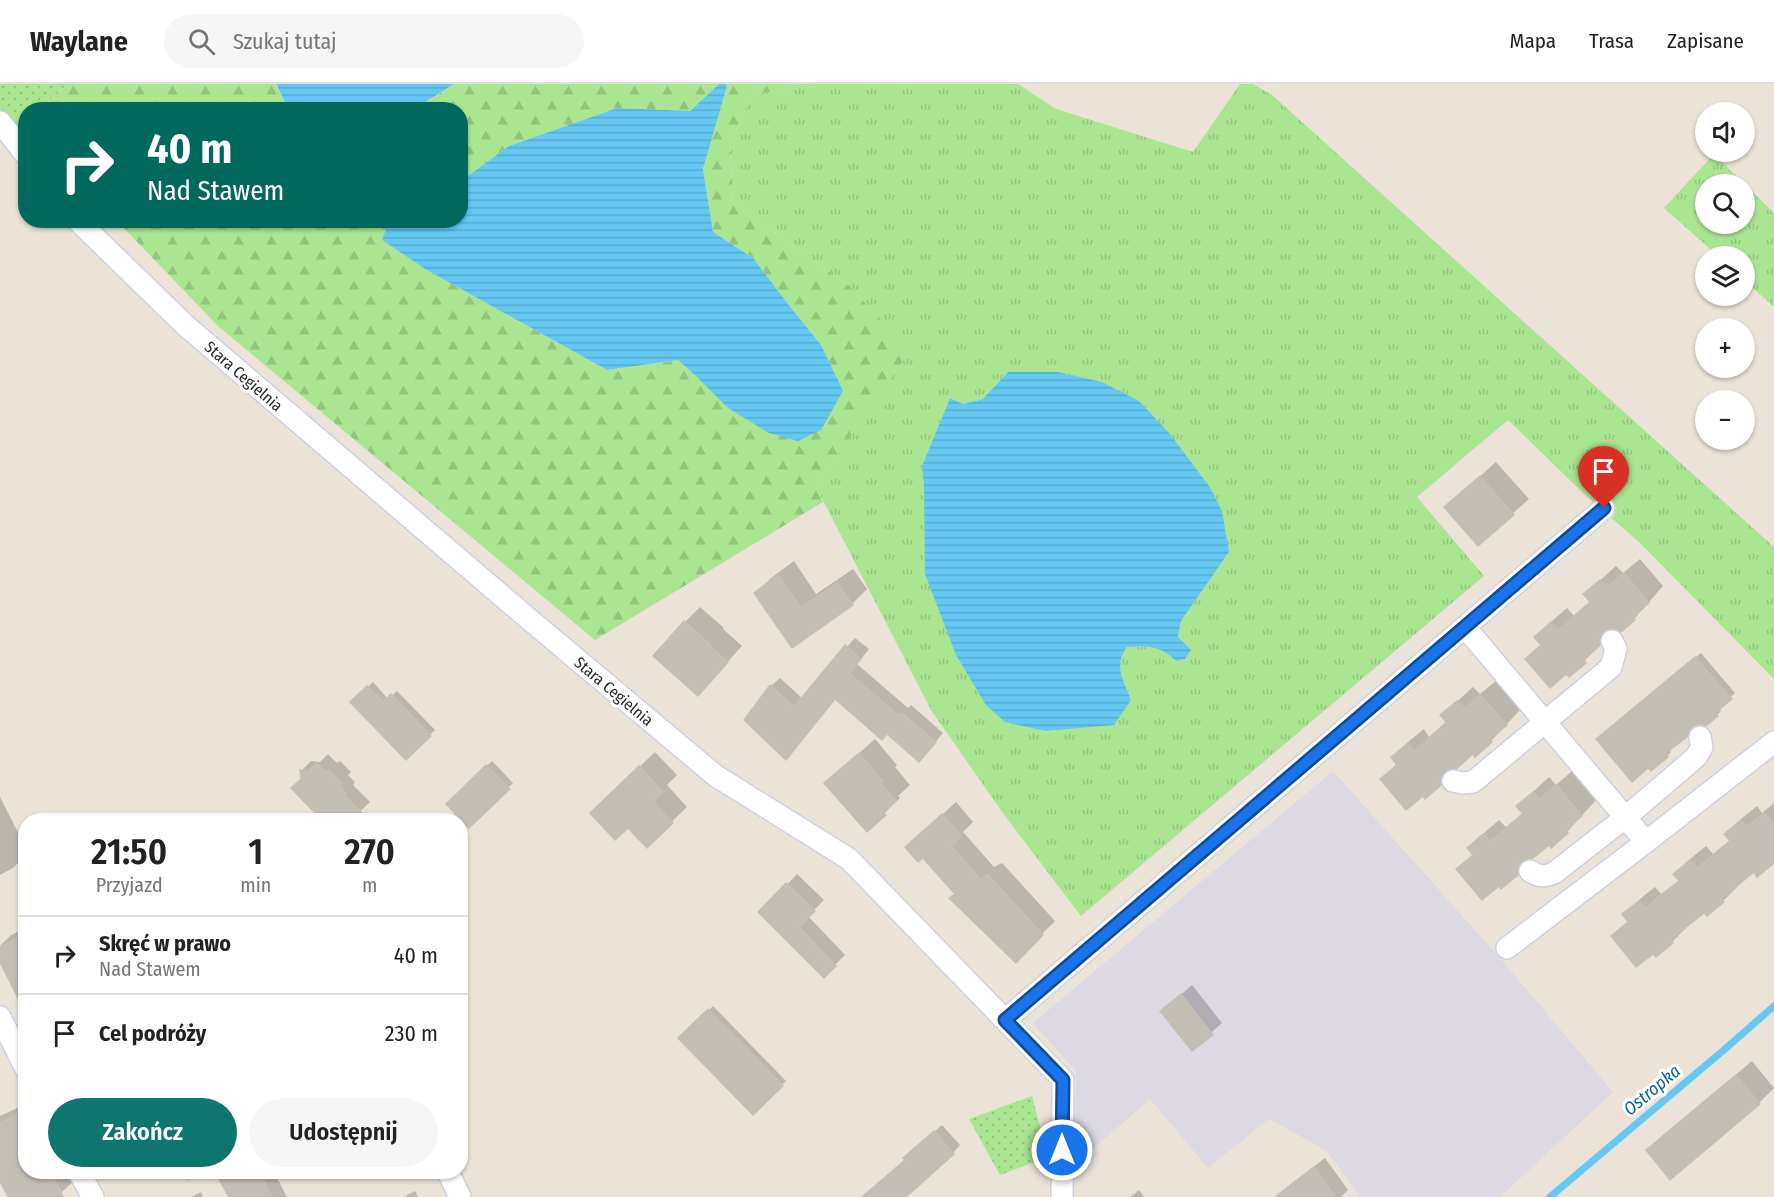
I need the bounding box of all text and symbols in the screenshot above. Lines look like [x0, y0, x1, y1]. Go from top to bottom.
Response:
search box [164, 14, 584, 68]
text: Waylane [30, 25, 128, 58]
icon: search [185, 25, 218, 58]
text: Szukaj tutaj [233, 28, 337, 55]
text: Mapa [1510, 28, 1556, 54]
text: Trasa [1589, 28, 1634, 54]
text: Zapisane [1667, 28, 1744, 54]
map controls [1695, 102, 1755, 450]
button: sound [1695, 102, 1755, 162]
text: 40 m [147, 124, 232, 174]
icon: right [48, 126, 126, 204]
button: search [1695, 174, 1755, 234]
text: Nad Stawem [147, 175, 284, 207]
button: layers [1695, 246, 1755, 306]
button: + [1695, 318, 1755, 378]
street label: Stara Cegielnia [201, 337, 287, 416]
button: − [1695, 390, 1755, 450]
pin [1578, 446, 1629, 508]
icon: arrive [1587, 455, 1620, 488]
street label: Stara Cegielnia [570, 653, 657, 730]
text: 21:50 [91, 830, 167, 874]
text: 1 [248, 830, 263, 874]
text: 270 [344, 830, 395, 874]
text: Przyjazd [96, 873, 163, 897]
text: min [240, 873, 271, 897]
text: m [362, 873, 377, 897]
text: Skręć w prawo [99, 930, 231, 957]
icon: right [48, 939, 81, 972]
text: 40 m [394, 942, 438, 969]
text: Nad Stawem [99, 957, 201, 981]
icon: arrive [48, 1017, 81, 1050]
text: Cel podróży [99, 1020, 206, 1047]
text: 230 m [385, 1020, 438, 1047]
water label: Ostropka [1619, 1060, 1685, 1120]
button: Zakończ [48, 1098, 237, 1167]
button: Udostępnij [249, 1098, 438, 1167]
position arrow [1030, 1118, 1094, 1182]

